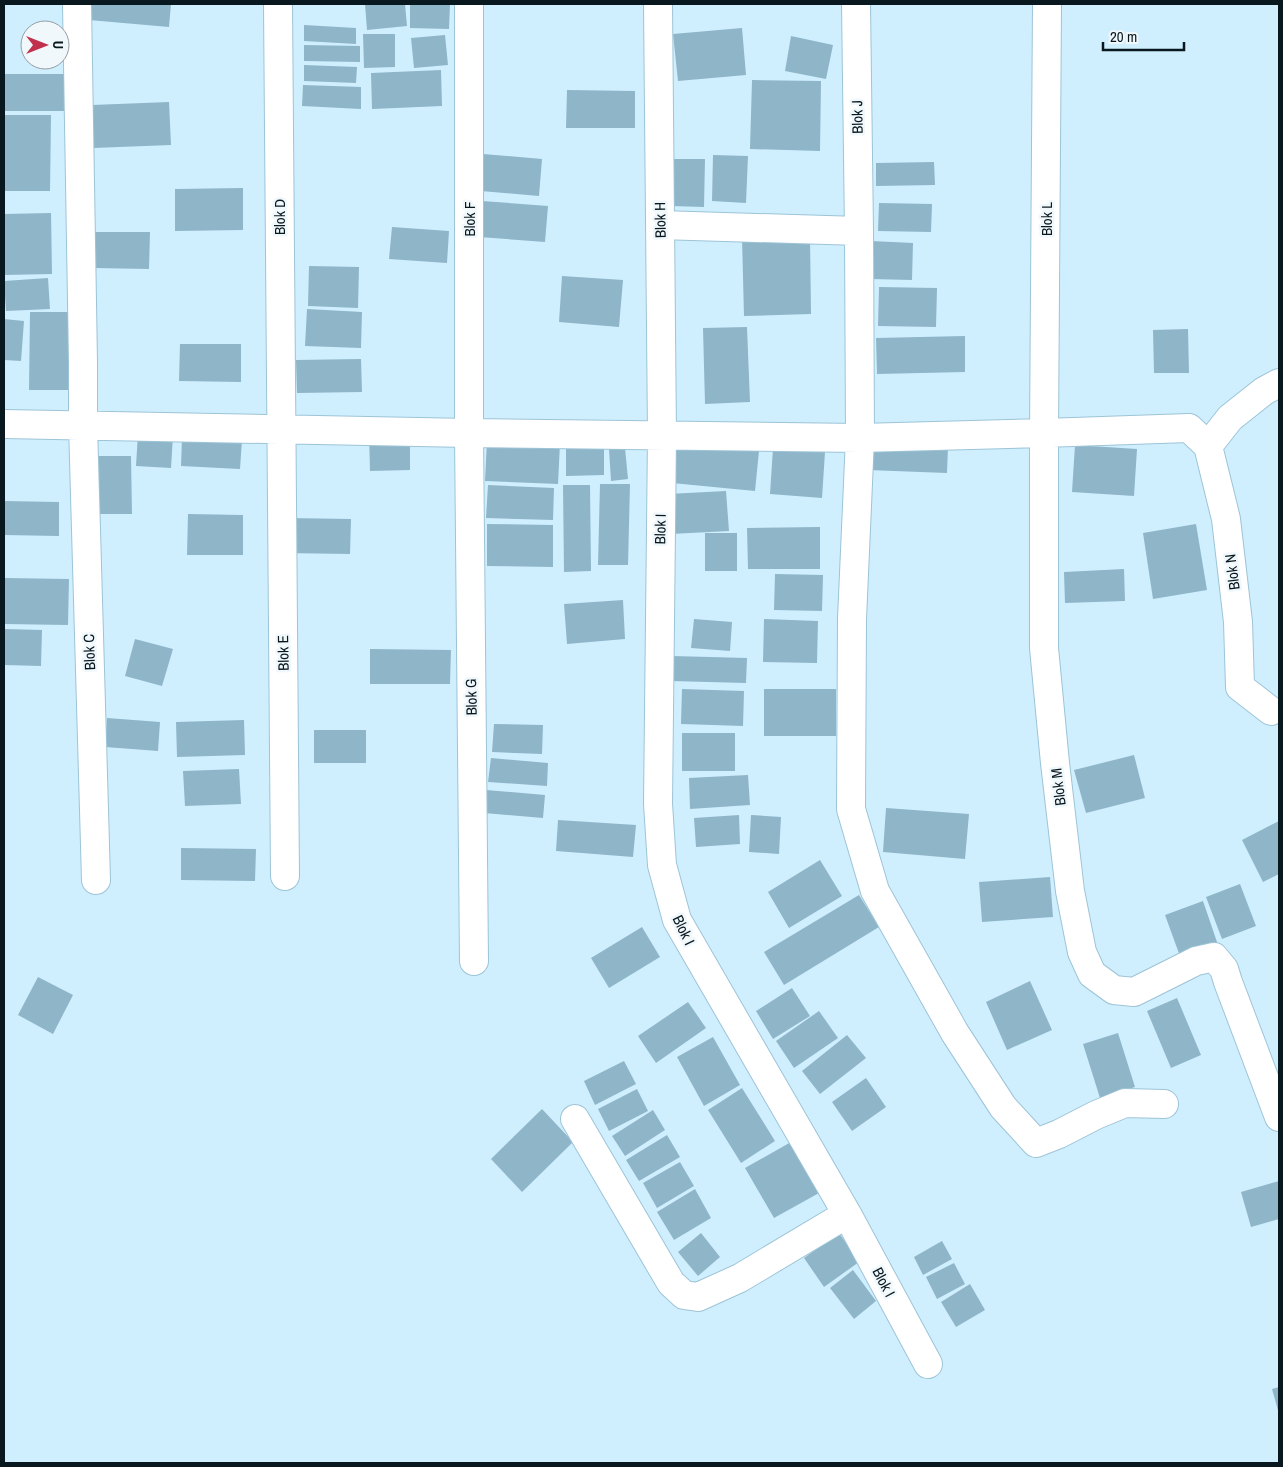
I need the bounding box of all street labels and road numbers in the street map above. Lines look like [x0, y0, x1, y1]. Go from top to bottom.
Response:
street label: Blok J [846, 100, 868, 134]
street label: Blok D [269, 199, 290, 235]
street label: Blok F [459, 202, 480, 236]
street label: Blok H [649, 202, 671, 238]
street label: Blok L [1036, 202, 1057, 236]
street label: Blok I [649, 513, 671, 545]
street label: Blok N [1219, 553, 1245, 591]
street label: Blok C [78, 633, 100, 670]
street label: Blok E [272, 635, 294, 671]
street label: Blok G [460, 678, 482, 716]
street label: Blok M [1045, 767, 1071, 807]
street label: Blok I [668, 912, 700, 948]
street label: Blok I [868, 1263, 900, 1301]

